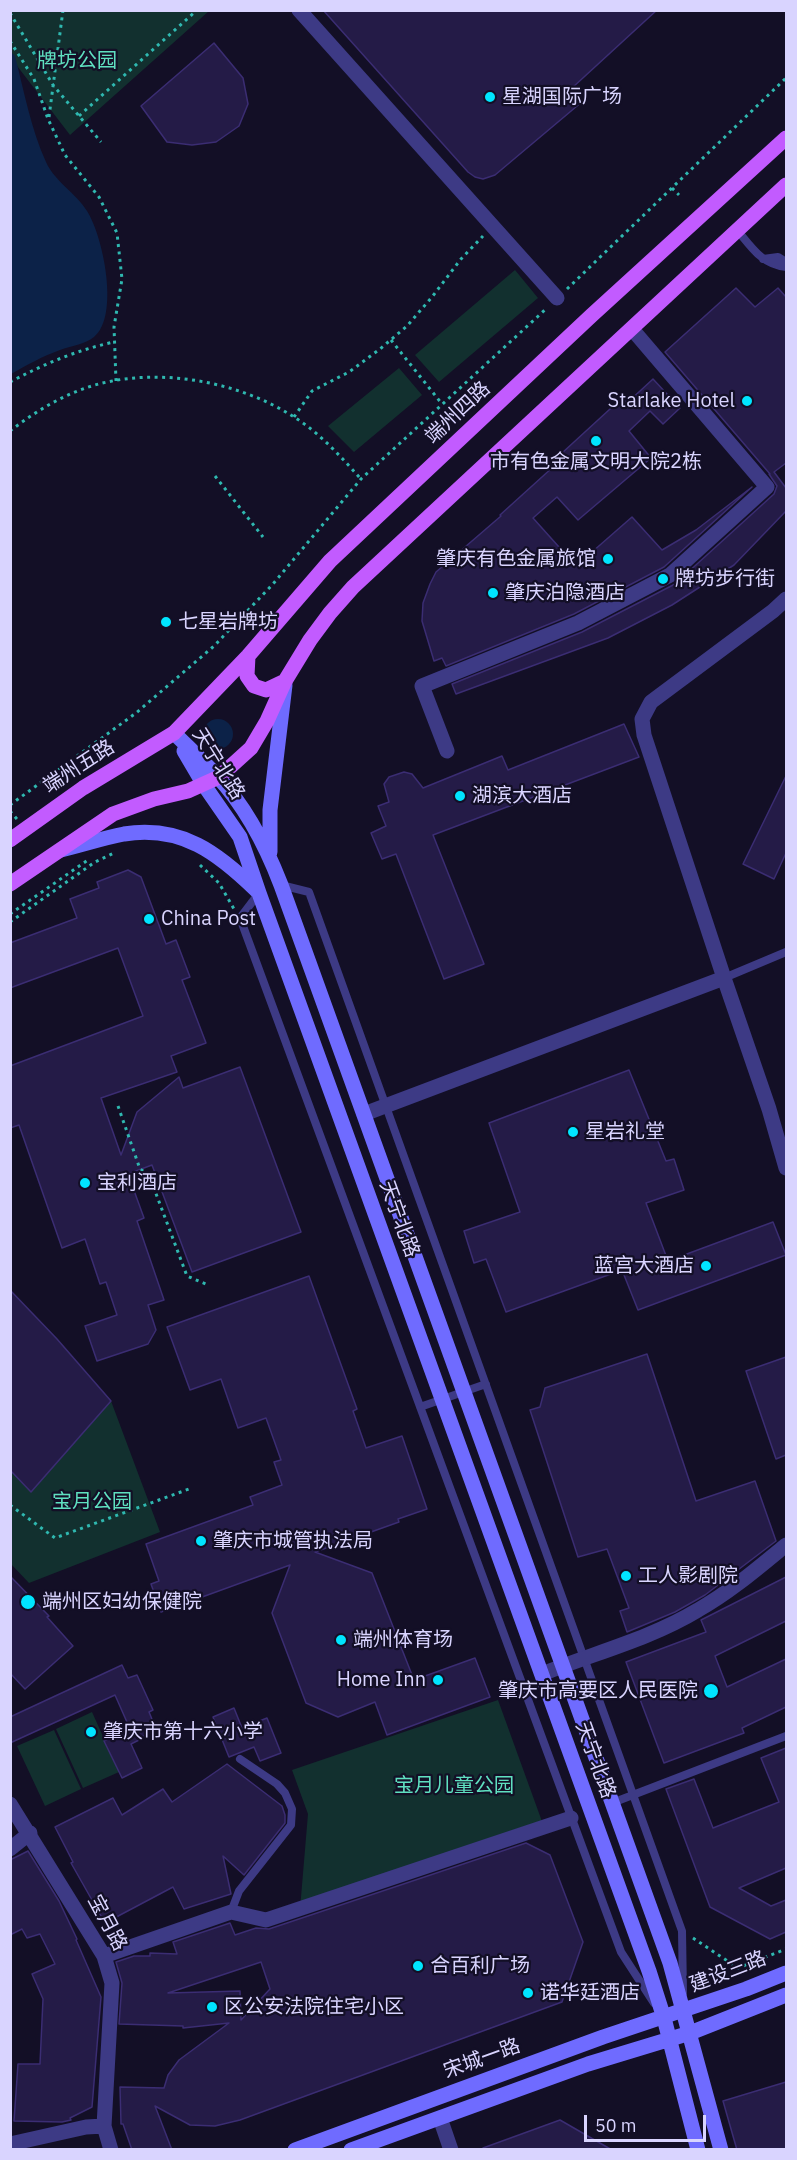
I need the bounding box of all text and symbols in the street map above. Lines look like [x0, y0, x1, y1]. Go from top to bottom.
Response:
park label: 牌坊公园 [37, 49, 117, 73]
place label: 星湖国际广场 [502, 85, 622, 109]
marker: 星湖国际广场 [483, 90, 497, 104]
street label: 端州四路 [421, 377, 495, 449]
place label: Starlake Hotel [608, 389, 735, 413]
marker: Starlake Hotel [740, 394, 754, 408]
marker: 市有色金属文明大院2栋 [589, 434, 603, 448]
place label: 市有色金属文明大院2栋 [490, 450, 702, 474]
place label: 肇庆有色金属旅馆 [436, 547, 596, 571]
marker: 肇庆有色金属旅馆 [601, 552, 615, 566]
place label: 牌坊步行街 [675, 567, 775, 591]
marker: 牌坊步行街 [656, 572, 670, 586]
place label: 肇庆泊隐酒店 [505, 581, 625, 605]
marker: 肇庆泊隐酒店 [486, 586, 500, 600]
place label: 七星岩牌坊 [178, 610, 278, 634]
marker: 七星岩牌坊 [159, 615, 173, 629]
street label: 天宁北路 [187, 724, 249, 804]
street label: 端州五路 [39, 735, 119, 799]
place label: 湖滨大酒店 [472, 784, 572, 808]
marker: 湖滨大酒店 [453, 789, 467, 803]
place label: China Post [161, 907, 256, 931]
marker: China Post [142, 912, 156, 926]
place label: 星岩礼堂 [585, 1120, 665, 1144]
marker: 星岩礼堂 [566, 1125, 580, 1139]
place label: 宝利酒店 [97, 1171, 177, 1195]
marker: 宝利酒店 [78, 1176, 92, 1190]
street label: 天宁北路 [374, 1177, 424, 1261]
place label: 蓝宫大酒店 [594, 1254, 694, 1278]
marker: 蓝宫大酒店 [699, 1259, 713, 1273]
park label: 宝月公园 [52, 1490, 132, 1514]
place label: 肇庆市城管执法局 [213, 1529, 373, 1553]
marker: 肇庆市城管执法局 [194, 1534, 208, 1548]
place label: 工人影剧院 [638, 1564, 738, 1588]
marker: 工人影剧院 [619, 1569, 633, 1583]
place label: 端州区妇幼保健院 [42, 1590, 202, 1614]
marker: 端州区妇幼保健院 [19, 1593, 37, 1611]
place label: 端州体育场 [353, 1628, 453, 1652]
marker: 端州体育场 [334, 1633, 348, 1647]
place label: Home Inn [337, 1668, 426, 1692]
marker: Home Inn [431, 1673, 445, 1687]
place label: 肇庆市高要区人民医院 [498, 1679, 698, 1703]
marker: 肇庆市高要区人民医院 [702, 1682, 720, 1700]
street label: 天宁北路 [570, 1718, 620, 1802]
place label: 肇庆市第十六小学 [103, 1720, 263, 1744]
marker: 肇庆市第十六小学 [84, 1725, 98, 1739]
park label: 宝月儿童公园 [394, 1774, 514, 1798]
street label: 宝月路 [82, 1891, 132, 1955]
street label: 建设三路 [686, 1946, 770, 1998]
place label: 合百利广场 [430, 1954, 530, 1978]
marker: 合百利广场 [411, 1959, 425, 1973]
place label: 诺华廷酒店 [540, 1981, 640, 2005]
marker: 诺华廷酒店 [521, 1986, 535, 2000]
place label: 区公安法院住宅小区 [224, 1995, 404, 2019]
marker: 区公安法院住宅小区 [205, 2000, 219, 2014]
street label: 宋城一路 [440, 2034, 524, 2084]
scale bar [587, 2103, 708, 2141]
text: 50 m [595, 2114, 637, 2137]

